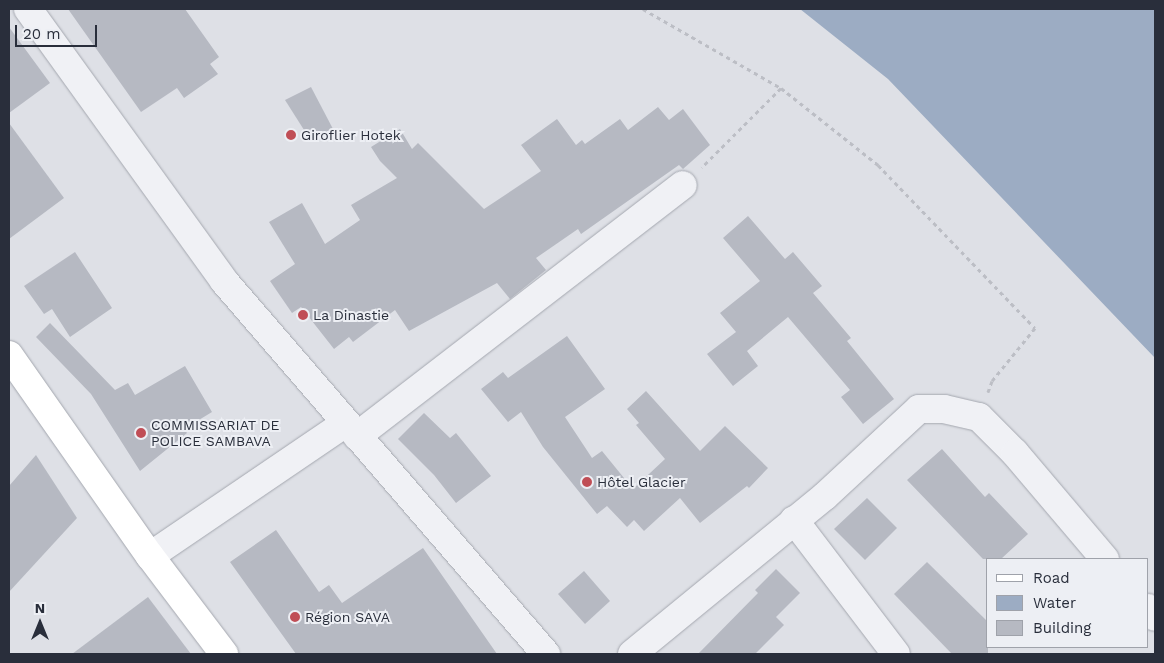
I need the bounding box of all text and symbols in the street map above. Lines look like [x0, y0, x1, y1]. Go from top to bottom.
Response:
scale bar [18, 15, 100, 47]
text: 20 m [23, 25, 61, 43]
place label: Giroflier Hotek [301, 127, 401, 143]
marker: Giroflier Hotek [285, 129, 297, 141]
place label: La Dinastie [313, 307, 389, 323]
marker: La Dinastie [297, 309, 309, 321]
place label: COMMISSARIAT DE POLICE SAMBAVA [151, 417, 280, 450]
marker: COMMISSARIAT DE POLICE SAMBAVA [135, 427, 147, 439]
place label: Hôtel Glacier [597, 474, 686, 490]
marker: Hôtel Glacier [581, 476, 593, 488]
legend [986, 558, 1149, 648]
text: Road [1033, 569, 1070, 587]
text: Water [1033, 594, 1076, 612]
north arrow [15, 598, 65, 648]
text: N [35, 600, 45, 616]
place label: Région SAVA [305, 609, 390, 625]
marker: Région SAVA [289, 611, 301, 623]
text: Building [1033, 619, 1091, 637]

